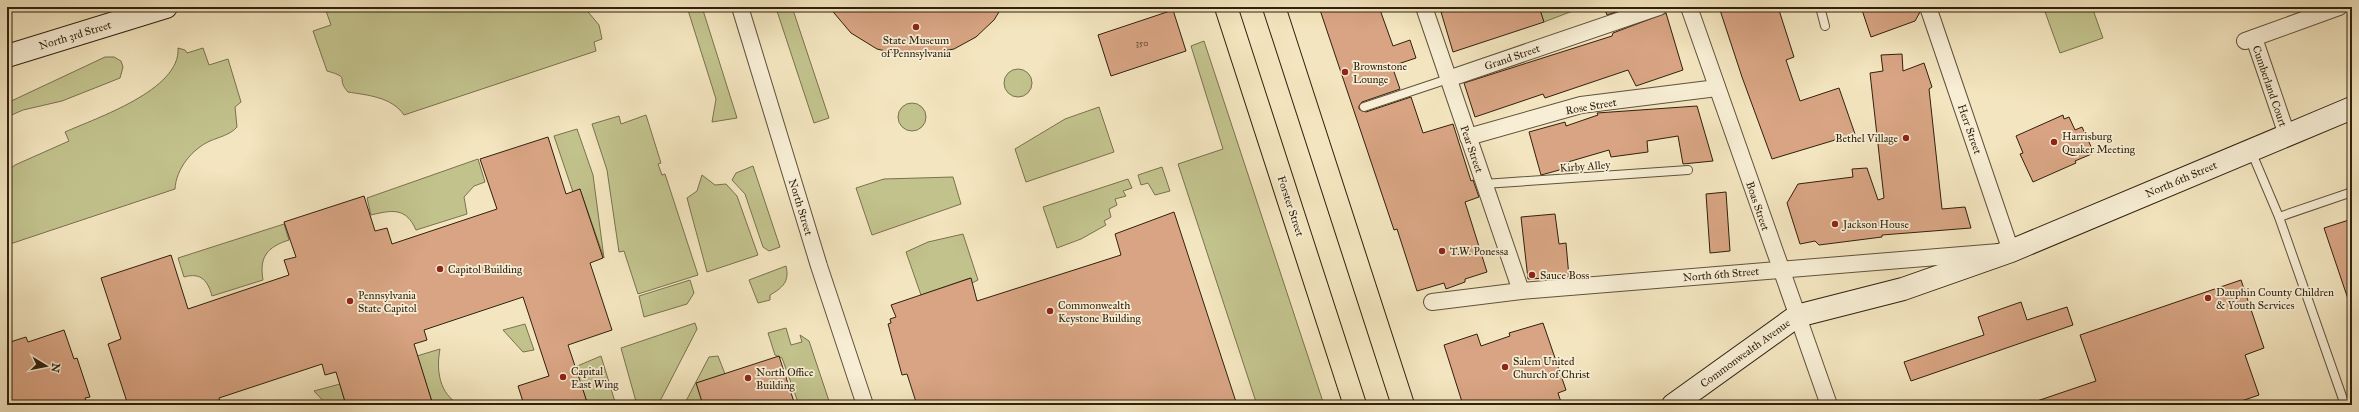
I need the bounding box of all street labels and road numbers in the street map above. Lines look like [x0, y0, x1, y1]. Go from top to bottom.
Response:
street label: North 3rd Street [37, 18, 113, 53]
street label: Grand Street [1483, 42, 1542, 73]
street label: Cumberland Court [2250, 44, 2290, 129]
street label: Rose Street [1565, 96, 1618, 117]
street label: Herr Street [1955, 102, 1984, 156]
street label: Pear Street [1457, 124, 1486, 175]
street label: Kirby Alley [1559, 158, 1612, 175]
street label: North 6th Street [2143, 158, 2219, 200]
street label: Forster Street [1275, 174, 1306, 238]
street label: North Street [786, 177, 815, 237]
street label: Boas Street [1743, 180, 1772, 233]
street label: North 6th Street [1682, 265, 1760, 284]
street label: Commonwealth Avenue [1698, 316, 1793, 390]

